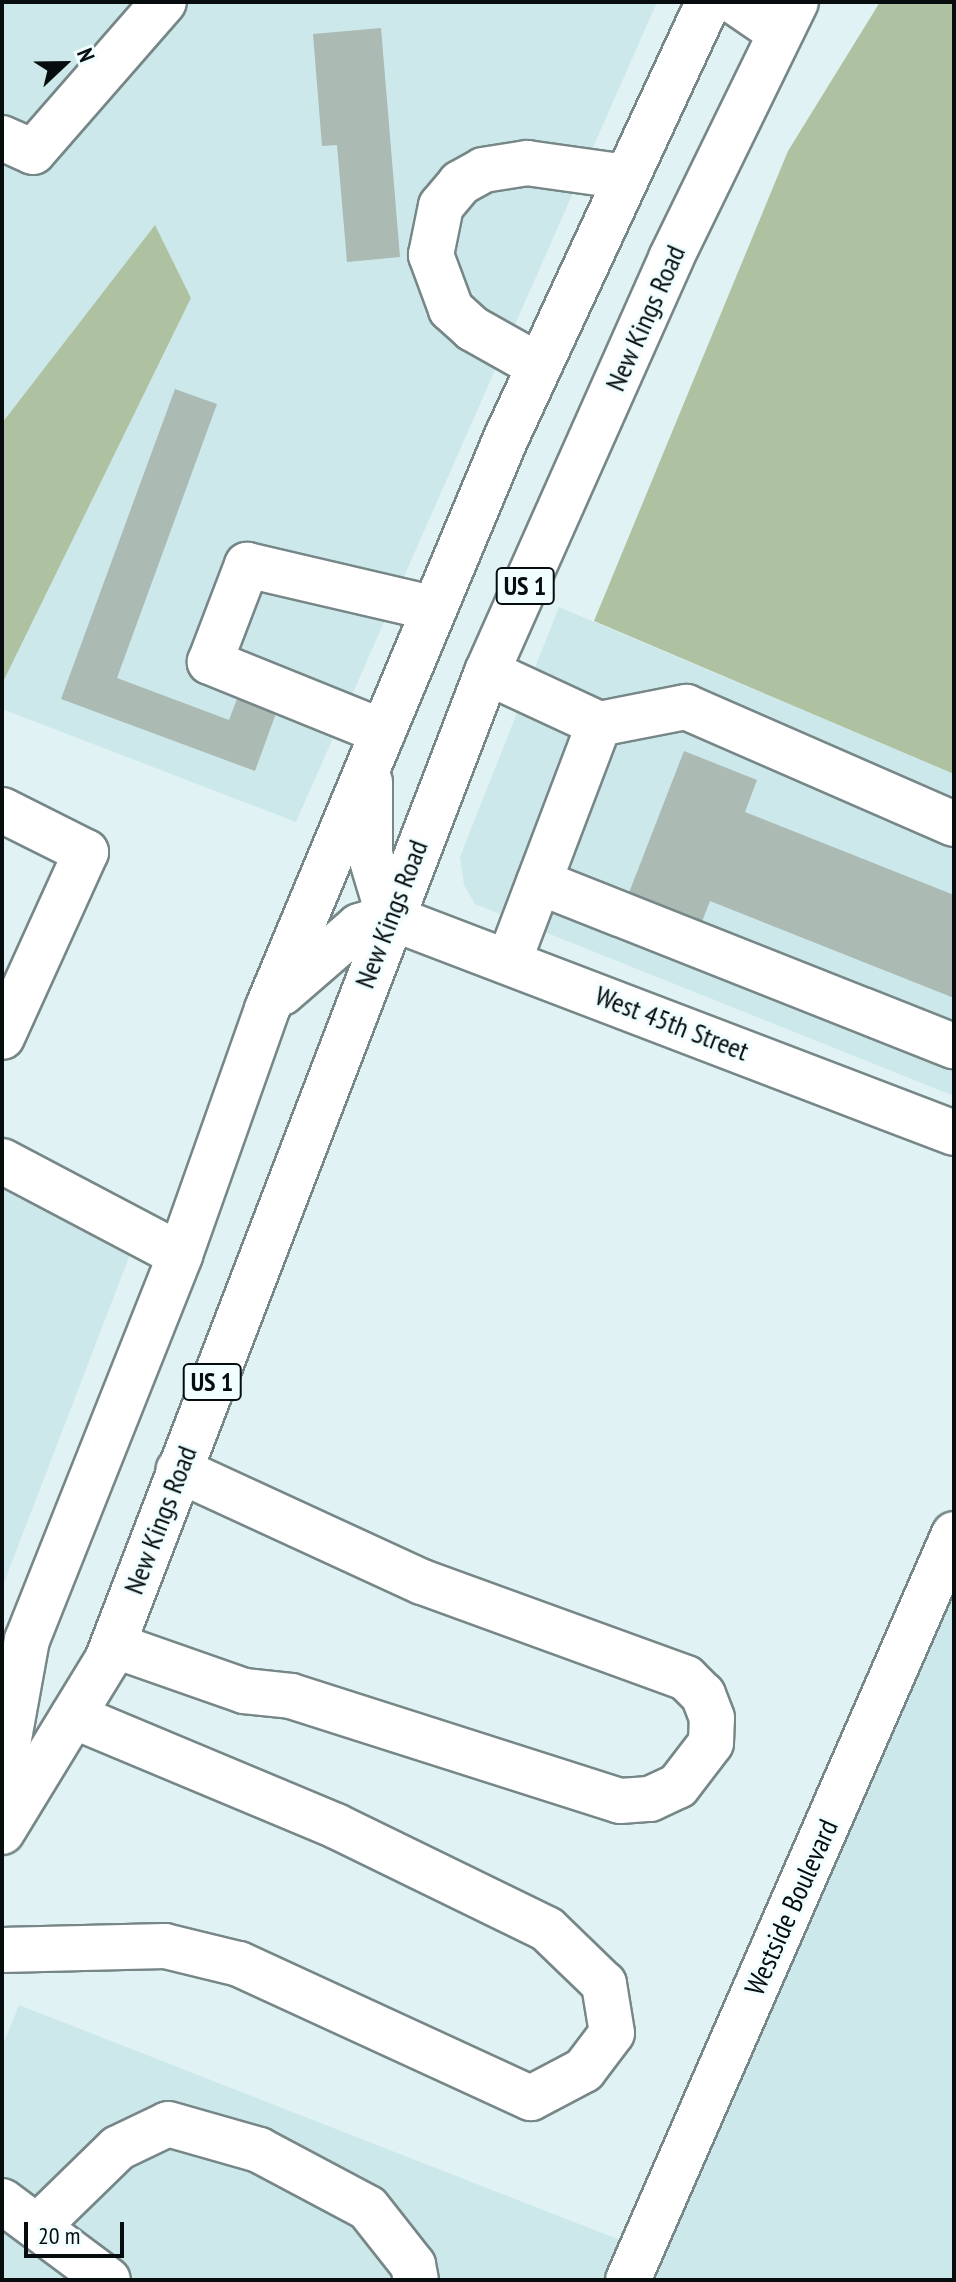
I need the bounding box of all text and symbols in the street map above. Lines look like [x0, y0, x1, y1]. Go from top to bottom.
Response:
north arrow [24, 24, 104, 104]
text: N [71, 44, 101, 66]
street label: New Kings Road [598, 240, 692, 396]
road number: US 1 [495, 564, 555, 608]
street label: New Kings Road [347, 835, 435, 993]
street label: West 45th Street [591, 978, 753, 1068]
road number: US 1 [182, 1360, 242, 1404]
street label: New Kings Road [116, 1441, 204, 1599]
street label: Westside Boulevard [737, 1814, 845, 2000]
scale bar [28, 2206, 128, 2256]
text: 20 m [38, 2220, 80, 2251]

